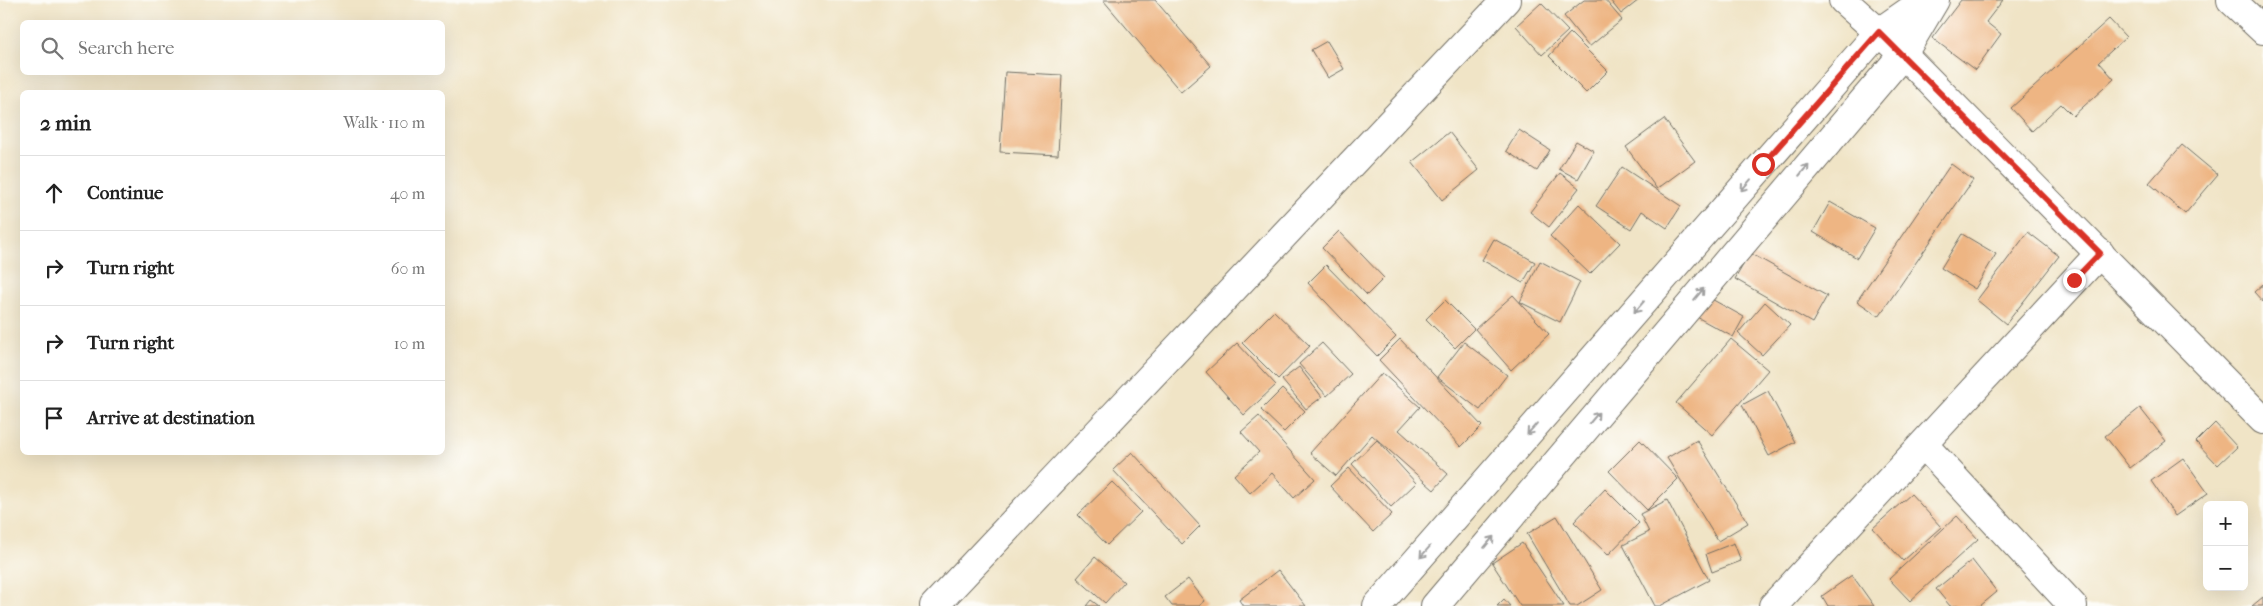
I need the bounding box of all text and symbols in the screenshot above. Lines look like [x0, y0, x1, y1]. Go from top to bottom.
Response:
search box [20, 20, 445, 75]
icon: search [38, 34, 66, 62]
text: Search here [78, 37, 174, 59]
text: 2 min [40, 111, 91, 135]
text: Walk · 110 m [343, 113, 425, 132]
route start [1752, 153, 1775, 176]
one-way arrow [1798, 164, 1810, 177]
one-way arrow [1740, 178, 1751, 191]
icon: ahead [40, 179, 68, 207]
text: Continue [87, 182, 163, 204]
text: 40 m [390, 184, 425, 203]
icon: right [40, 254, 68, 282]
text: Turn right [87, 257, 174, 279]
text: 60 m [391, 259, 425, 278]
route end [2063, 269, 2086, 292]
one-way arrow [1693, 288, 1704, 301]
one-way arrow [1633, 300, 1644, 313]
icon: right [40, 329, 68, 357]
text: Turn right [87, 332, 174, 354]
text: 10 m [394, 334, 425, 353]
icon: arrive [40, 404, 68, 432]
text: Arrive at destination [87, 407, 255, 429]
one-way arrow [1588, 412, 1599, 425]
one-way arrow [1526, 423, 1537, 436]
map controls [2203, 501, 2248, 591]
button: + [2203, 501, 2248, 546]
one-way arrow [1483, 536, 1494, 549]
one-way arrow [1419, 545, 1430, 558]
button: − [2203, 546, 2248, 591]

